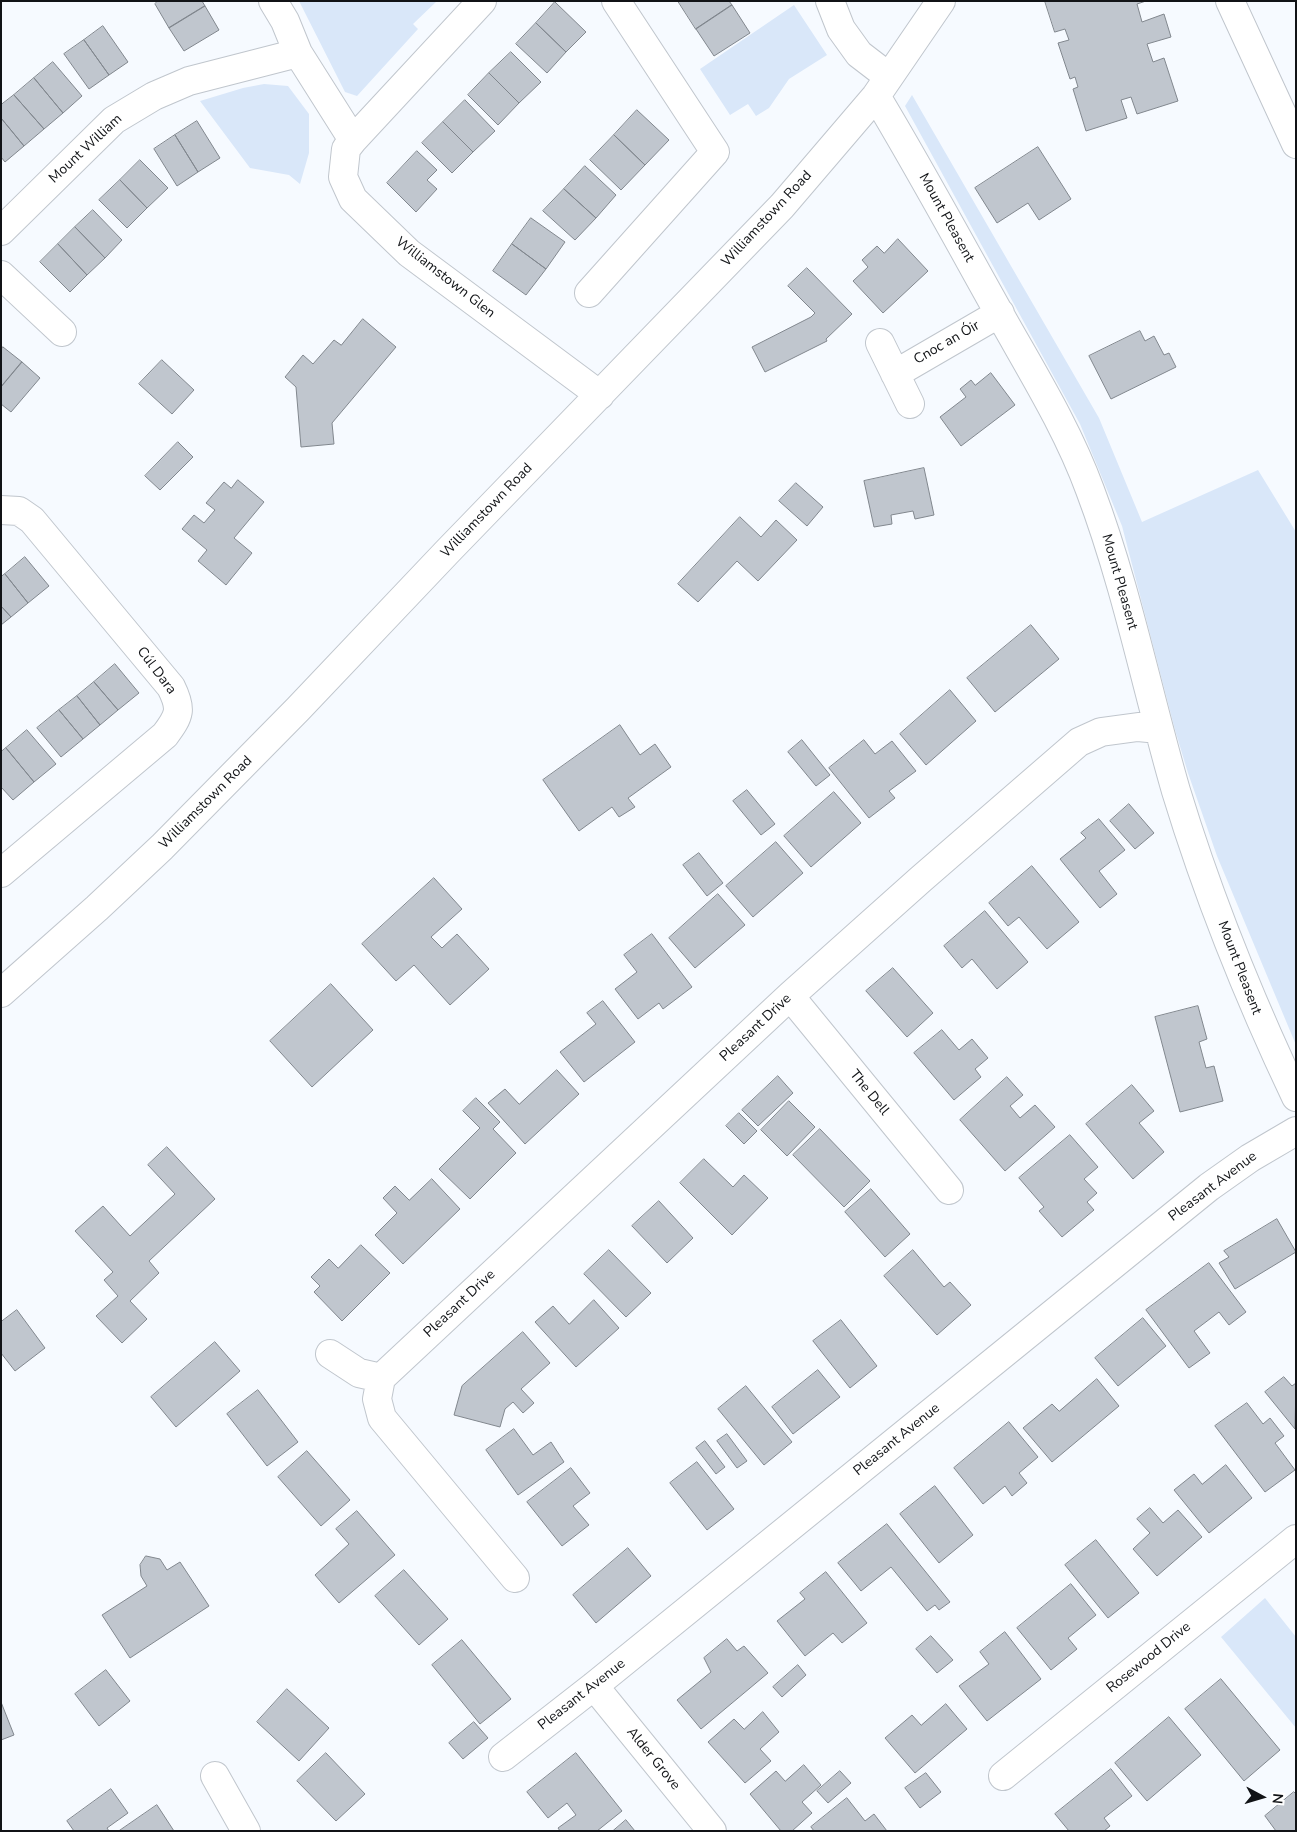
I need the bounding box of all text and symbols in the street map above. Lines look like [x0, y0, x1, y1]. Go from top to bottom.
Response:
street label: Mount William [46, 111, 126, 187]
street label: Williamstown Road [718, 168, 816, 270]
street label: Mount Pleasent [915, 171, 977, 265]
street label: Williamstown Glen [392, 234, 498, 322]
street label: Cnoc an Óir [911, 317, 983, 369]
street label: Williamstown Road [438, 460, 536, 562]
street label: Mount Pleasent [1097, 532, 1141, 632]
street label: Cúl Dara [133, 644, 179, 698]
street label: Williamstown Road [156, 753, 256, 853]
street label: Mount Pleasent [1213, 919, 1265, 1017]
street label: Pleasant Drive [717, 991, 795, 1065]
street label: The Dell [846, 1067, 892, 1119]
street label: Pleasant Avenue [1166, 1148, 1260, 1226]
street label: Pleasant Drive [421, 1267, 499, 1341]
street label: Pleasant Avenue [851, 1400, 943, 1480]
street label: Rosewood Drive [1104, 1619, 1194, 1697]
street label: Pleasant Avenue [535, 1656, 629, 1734]
street label: Alder Grove [623, 1724, 683, 1794]
north arrow [1237, 1772, 1287, 1822]
text: N [1267, 1792, 1287, 1805]

